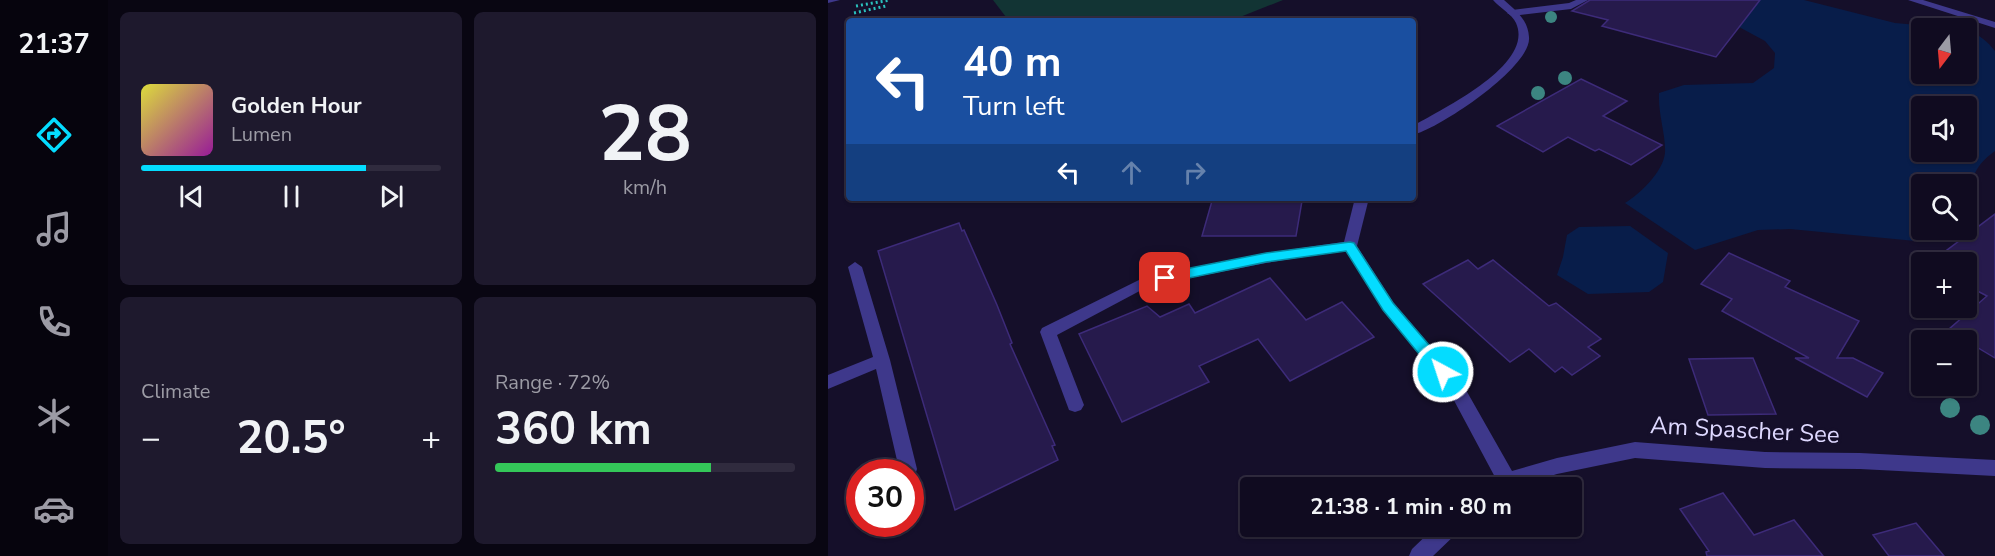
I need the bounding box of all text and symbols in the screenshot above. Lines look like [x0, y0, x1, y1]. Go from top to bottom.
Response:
north arrow [1911, 18, 1977, 84]
map controls [1911, 18, 1977, 396]
text: 21:37 [18, 26, 90, 63]
text: 40 m [963, 34, 1062, 91]
icon: left [864, 42, 942, 120]
text: 28 [598, 81, 692, 188]
text: Turn left [963, 88, 1064, 125]
text: Golden Hour [231, 91, 362, 121]
button: sound [1911, 96, 1977, 162]
icon: directions [33, 114, 75, 156]
text: Lumen [231, 121, 292, 148]
icon: left [1052, 156, 1085, 189]
icon: ahead [1115, 156, 1148, 189]
icon: right [1178, 156, 1211, 189]
text: km/h [623, 174, 667, 201]
button: search [1911, 174, 1977, 240]
icon: previous [175, 180, 208, 213]
icon: pause [275, 180, 308, 213]
icon: next [375, 180, 408, 213]
icon: music [33, 208, 75, 250]
pin [1139, 252, 1190, 303]
button: + [1911, 252, 1977, 318]
icon: arrive [1148, 261, 1181, 294]
icon: phone [33, 301, 75, 343]
button: − [1911, 330, 1977, 396]
position arrow [1411, 340, 1475, 404]
text: Range · 72% [495, 369, 610, 396]
text: Climate [141, 378, 210, 405]
icon: climate [33, 395, 75, 437]
text: 360 km [495, 399, 652, 460]
text: 20.5° [236, 408, 346, 469]
street label: Am Spascher See [1649, 409, 1841, 451]
text: − [141, 416, 161, 461]
text: + [421, 416, 441, 461]
speed limit sign: 30 [846, 459, 924, 537]
icon: car [33, 488, 75, 530]
text: 21:38 · 1 min · 80 m [1310, 492, 1512, 522]

